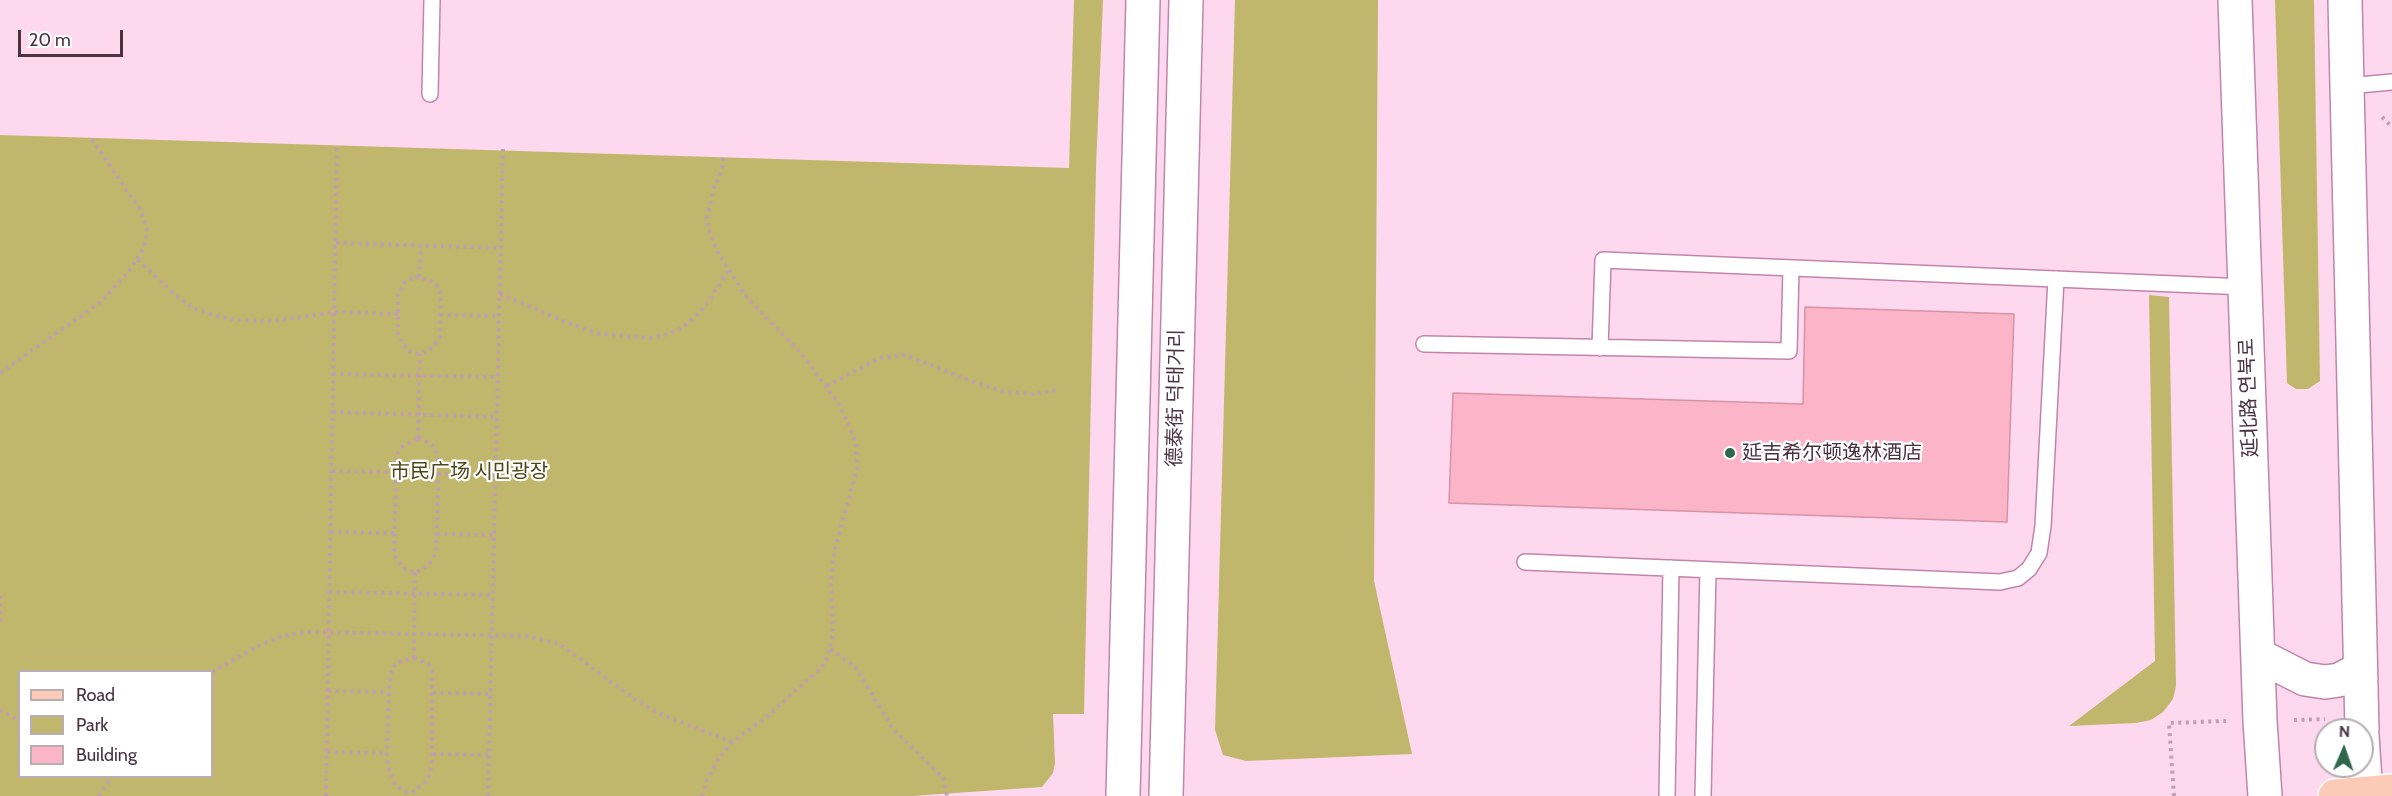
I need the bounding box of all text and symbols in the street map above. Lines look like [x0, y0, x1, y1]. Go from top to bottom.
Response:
scale bar [21, 18, 126, 56]
text: 20 m [29, 29, 71, 51]
street label: 德泰街 덕태거리 [1163, 329, 1189, 467]
street label: 延北路 연북로 [2235, 338, 2263, 458]
place label: 延吉希尔顿逸林酒店 [1742, 441, 1922, 465]
marker: 延吉希尔顿逸林酒店 [1723, 446, 1737, 460]
park label: 市民广场 시민광장 [390, 460, 548, 484]
legend [18, 670, 213, 778]
text: Road [76, 684, 115, 706]
text: Park [76, 714, 108, 736]
north arrow [2314, 718, 2374, 778]
text: N [2339, 722, 2351, 741]
text: Building [76, 744, 137, 766]

